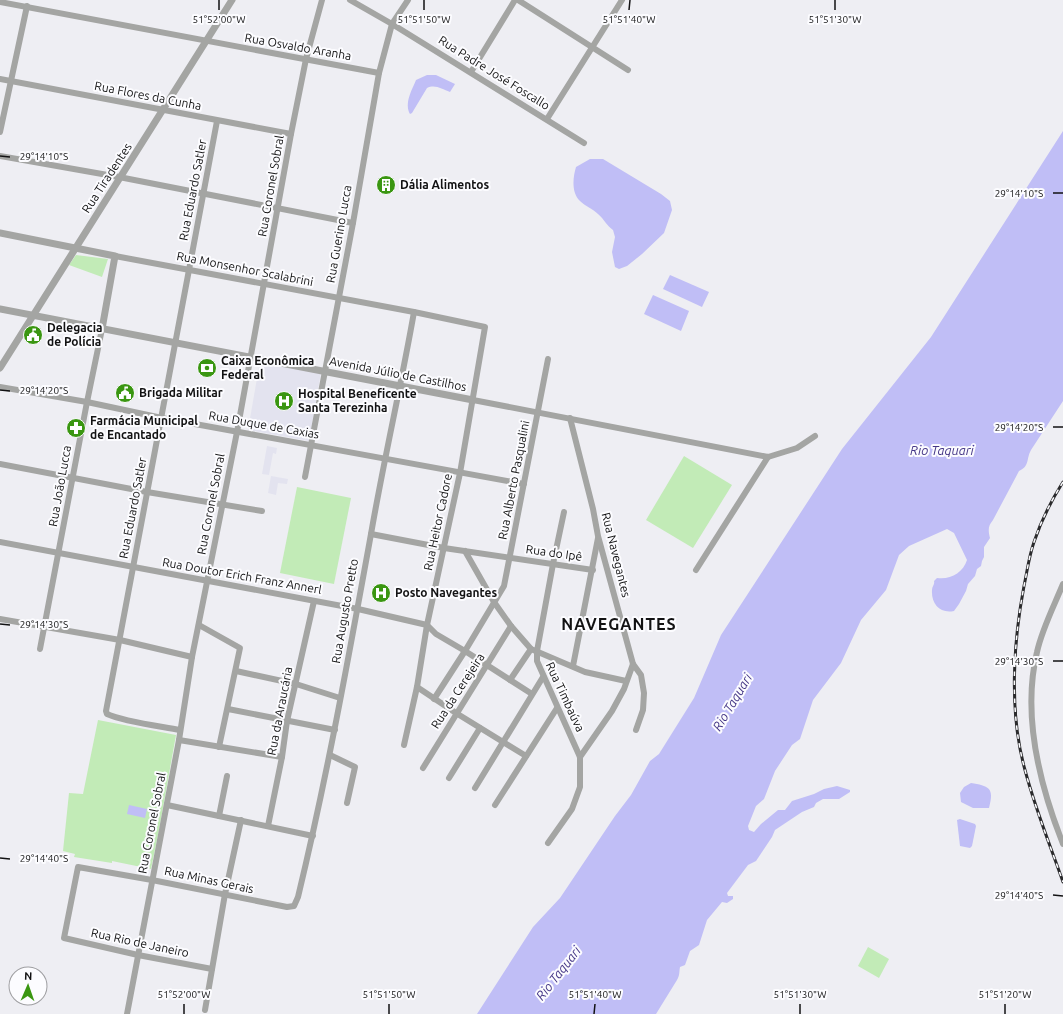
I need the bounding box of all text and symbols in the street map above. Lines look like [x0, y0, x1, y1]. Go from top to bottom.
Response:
text: 51°52'00"W [193, 14, 245, 25]
text: 51°51'50"W [398, 14, 450, 25]
text: 51°51'40"W [603, 14, 655, 25]
text: 51°51'30"W [809, 14, 861, 25]
street label: Rua Osvaldo Aranha [244, 31, 352, 62]
street label: Rua Padre José Foscallo [436, 33, 552, 112]
street label: Rua Flores da Cunha [93, 79, 203, 112]
street label: Rua Coronel Sobral [255, 134, 286, 238]
street label: Rua Eduardo Satler [176, 138, 209, 242]
street label: Rua Tiradentes [79, 140, 134, 215]
text: 29°14'10"S [20, 151, 68, 162]
building icon: Dália Alimentos [375, 174, 397, 196]
place label: Dália Alimentos [400, 178, 489, 191]
street label: Rua Guerino Lucca [324, 184, 354, 284]
text: 29°14'10"S [995, 188, 1043, 199]
street label: Rua Monsenhor Scalabrini [176, 249, 315, 288]
place label: Delegacia de Polícia [47, 321, 103, 348]
public building icon: Delegacia de Polícia [22, 324, 44, 346]
place label: Caixa Econômica Federal [221, 354, 314, 381]
street label: Avenida Júlio de Castilhos [328, 354, 468, 393]
bank icon: Caixa Econômica Federal [196, 357, 218, 379]
public building icon: Brigada Militar [114, 382, 136, 404]
text: 29°14'20"S [20, 385, 68, 396]
place label: Brigada Militar [139, 386, 223, 399]
place label: Hospital Beneficente Santa Terezinha [298, 387, 417, 414]
hospital icon: Hospital Beneficente Santa Terezinha [273, 390, 295, 412]
street label: Rua Duque de Caxias [208, 408, 320, 441]
place label: Farmácia Municipal de Encantado [90, 414, 198, 441]
pharmacy icon: Farmácia Municipal de Encantado [65, 417, 87, 439]
street label: Rua Alberto Pasqualini [496, 419, 531, 541]
text: 29°14'20"S [995, 422, 1043, 433]
water label: Rio Taquari [910, 443, 975, 457]
street label: Rua João Lucca [46, 444, 73, 528]
street label: Rua Coronel Sobral [194, 452, 227, 556]
street label: Rua Eduardo Satler [116, 456, 149, 560]
street label: Rua Heitor Cadore [421, 472, 454, 572]
street label: Rua Navegantes [600, 511, 633, 599]
street label: Rua do Ipê [525, 542, 583, 563]
street label: Rua Doutor Erich Franz Annerl [161, 555, 323, 596]
street label: Rua Augusto Pretto [329, 558, 360, 664]
hospital icon: Posto Navegantes [370, 582, 392, 604]
place label: Posto Navegantes [395, 586, 497, 599]
district label: NAVEGANTES [561, 615, 677, 633]
text: 29°14'30"S [20, 619, 68, 630]
street label: Rua da Cerejeira [428, 651, 487, 731]
text: 29°14'30"S [995, 656, 1043, 667]
street label: Rua Timbaúva [544, 660, 587, 734]
street label: Rua da Araucária [265, 666, 294, 756]
water label: Rio Taquari [710, 670, 755, 733]
street label: Rua Coronel Sobral [135, 771, 168, 875]
text: 29°14'40"S [20, 853, 68, 864]
street label: Rua Minas Gerais [163, 864, 255, 895]
text: 29°14'40"S [995, 890, 1043, 901]
street label: Rua Rio de Janeiro [90, 926, 190, 959]
water label: Rio Taquari [533, 943, 584, 1002]
north arrow [8, 966, 48, 1006]
text: N [24, 970, 33, 982]
text: 51°52'00"W [158, 989, 210, 1000]
text: 51°51'50"W [363, 989, 415, 1000]
text: 51°51'40"W [569, 989, 621, 1000]
text: 51°51'30"W [774, 989, 826, 1000]
text: 51°51'20"W [979, 989, 1031, 1000]

